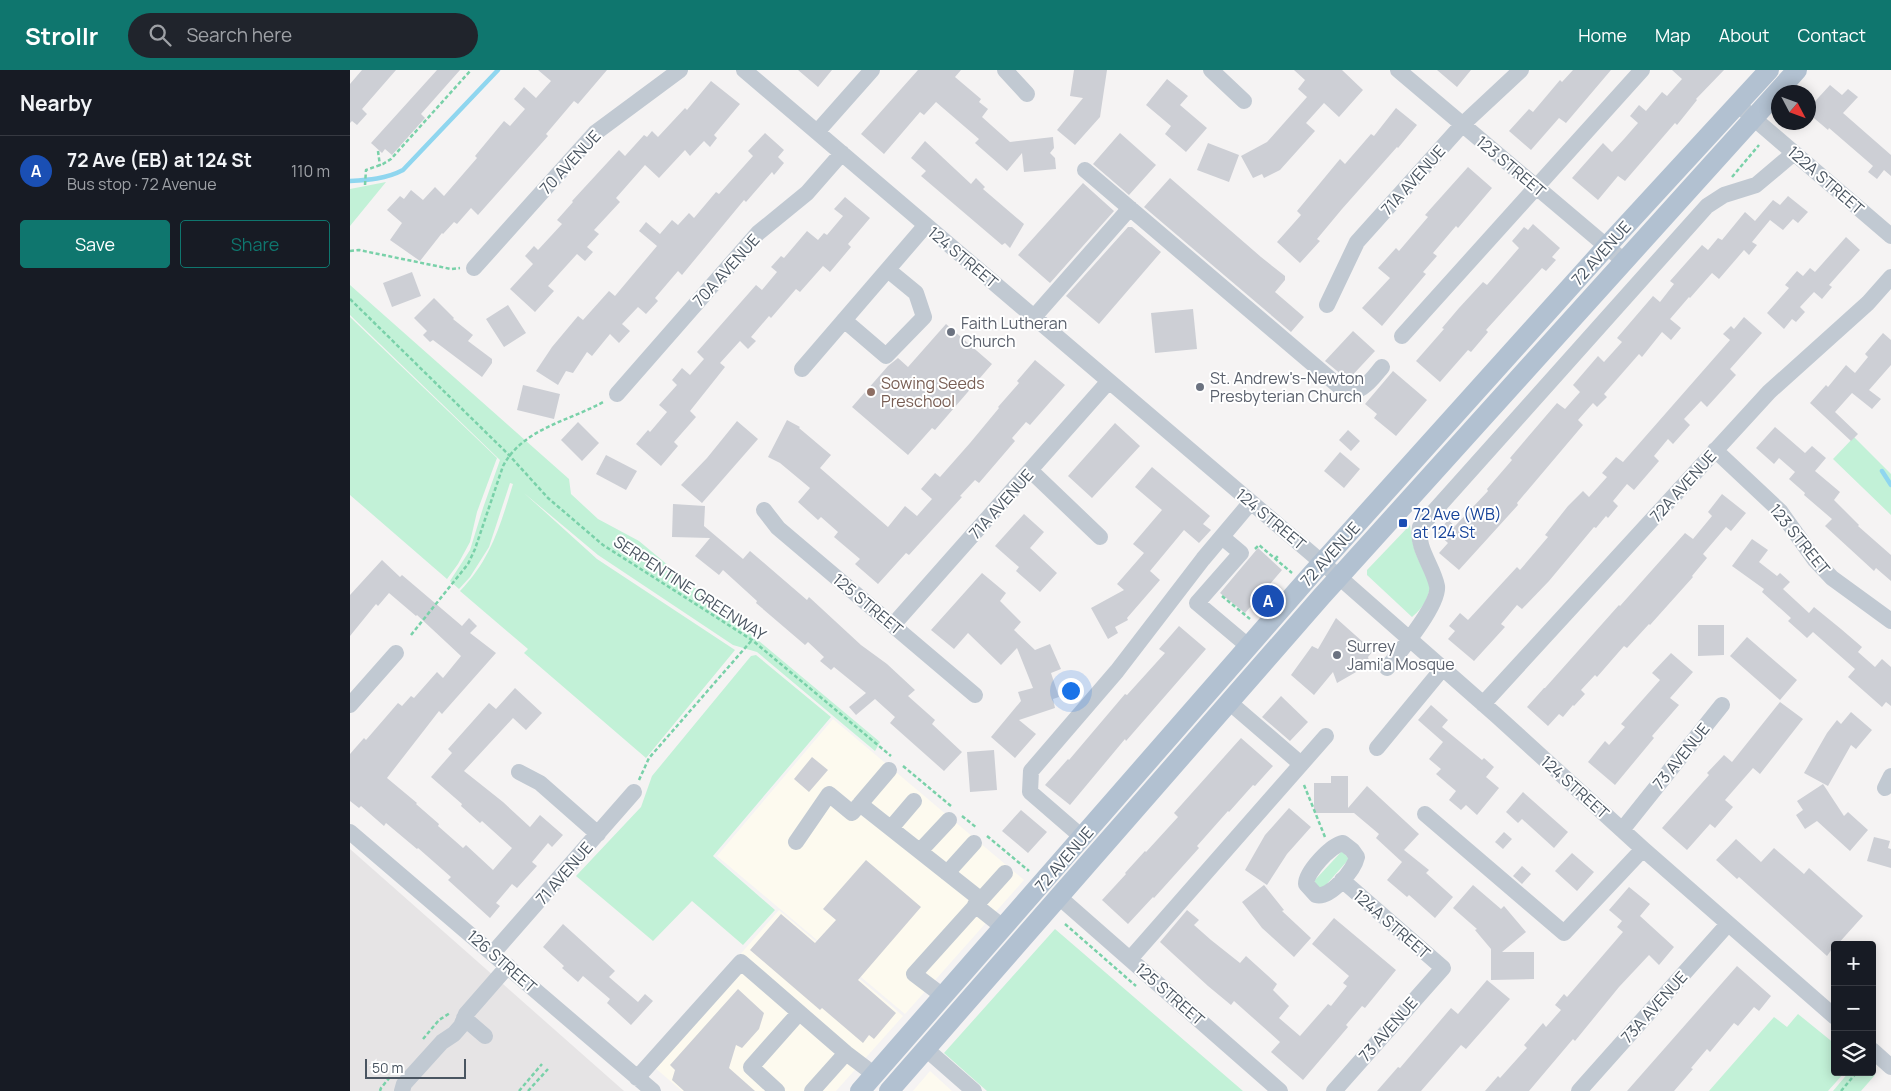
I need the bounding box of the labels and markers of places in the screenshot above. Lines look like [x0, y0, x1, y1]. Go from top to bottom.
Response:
place label: Faith Lutheran Church [961, 312, 1067, 352]
marker: Faith Lutheran Church [945, 326, 957, 338]
place label: St. Andrew's-Newton Presbyterian Church [1210, 367, 1364, 407]
place label: Sowing Seeds Preschool [881, 372, 985, 412]
marker: St. Andrew's-Newton Presbyterian Church [1194, 381, 1206, 393]
marker: Sowing Seeds Preschool [865, 386, 877, 398]
place label: 72 Ave (WB) at 124 St [1413, 503, 1502, 543]
marker: 72 Ave (WB) at 124 St [1397, 517, 1409, 529]
pin: A [1252, 582, 1284, 620]
place label: Surrey Jami'a Mosque [1347, 635, 1455, 675]
marker: Surrey Jami'a Mosque [1331, 649, 1343, 661]

